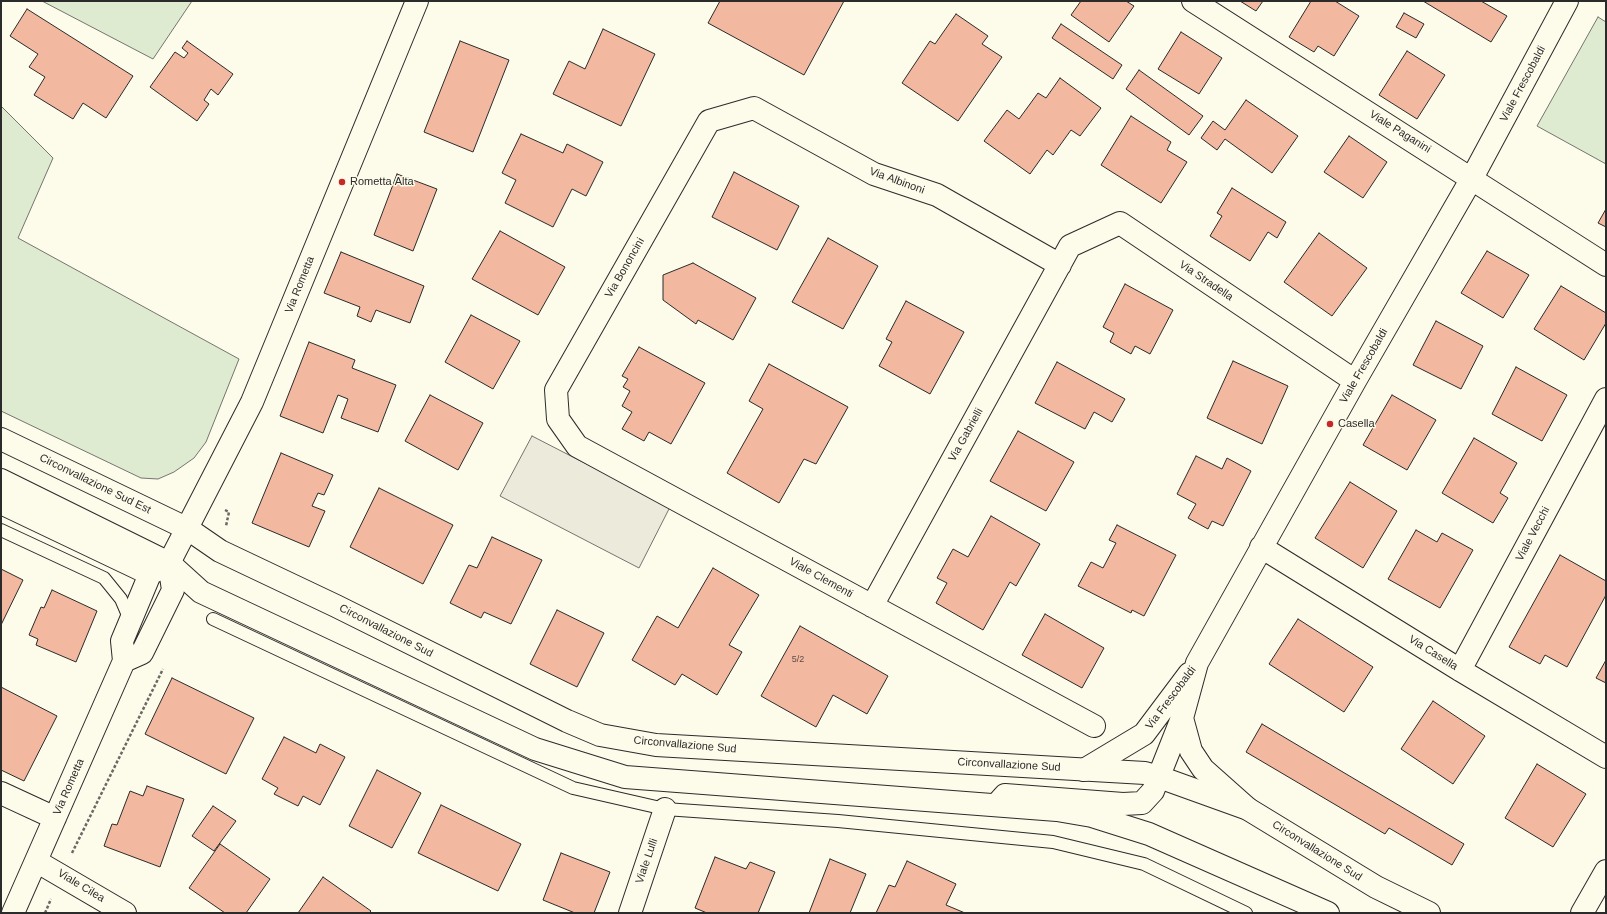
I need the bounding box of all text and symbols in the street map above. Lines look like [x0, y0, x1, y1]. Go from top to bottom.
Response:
street label: Viale Frescobaldi [1497, 44, 1549, 124]
street label: Viale Paganini [1367, 108, 1433, 156]
street label: Via Albinoni [868, 165, 926, 197]
place label: Rometta Alta [350, 175, 414, 189]
marker: Rometta Alta [337, 177, 347, 187]
street label: Via Bononcini [603, 236, 647, 300]
street label: Via Rometta [283, 255, 317, 315]
street label: Via Stradella [1177, 258, 1235, 304]
street label: Viale Frescobaldi [1337, 326, 1391, 406]
street label: Via Gabrielli [946, 406, 986, 464]
place label: Casella [1338, 417, 1375, 431]
marker: Casella [1325, 419, 1335, 429]
street label: Circonvallazione Sud Est [37, 451, 153, 517]
street label: Viale Vecchi [1513, 505, 1553, 563]
street label: Viale Clementi [787, 555, 855, 601]
street label: Circonvallazione Sud [337, 602, 435, 660]
street label: Via Casella [1406, 633, 1460, 673]
house number: 5/2 [792, 655, 804, 665]
street label: Via Frescobaldi [1143, 664, 1199, 732]
street label: Circonvallazione Sud [633, 734, 737, 756]
street label: Circonvallazione Sud [957, 756, 1061, 774]
street label: Via Rometta [51, 757, 87, 817]
street label: Circonvallazione Sud [1270, 818, 1364, 884]
street label: Viale Lulli [633, 837, 661, 885]
street label: Viale Cilea [55, 867, 107, 905]

